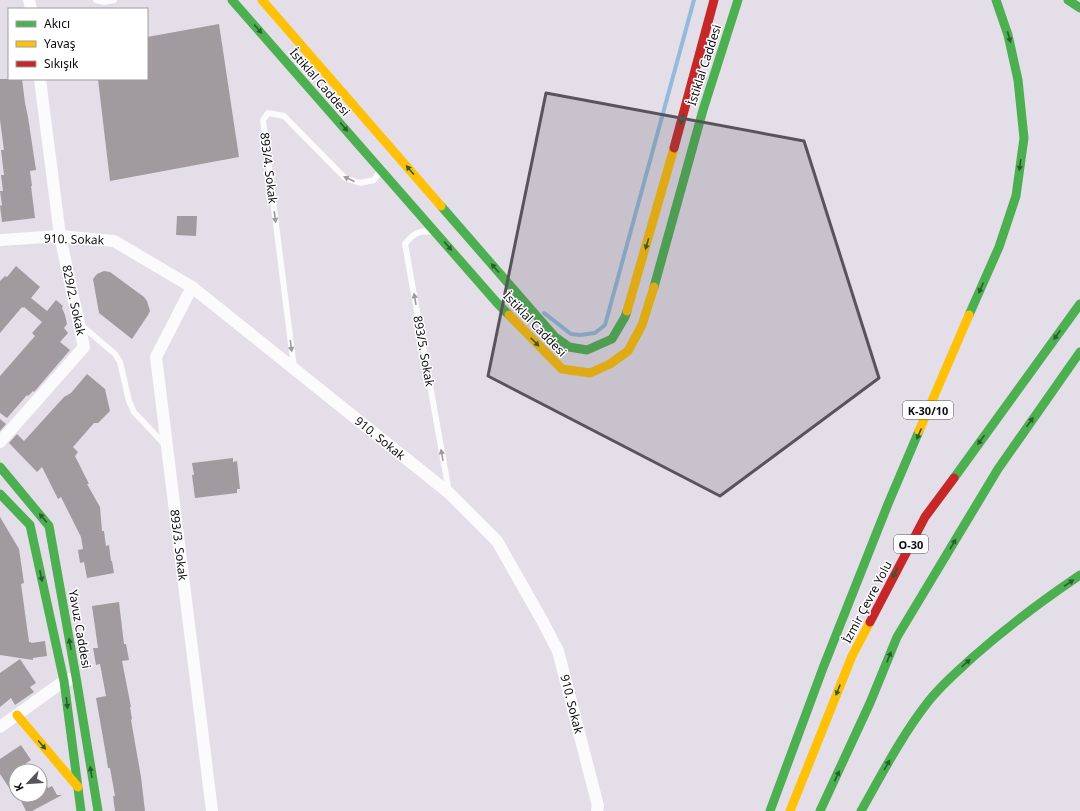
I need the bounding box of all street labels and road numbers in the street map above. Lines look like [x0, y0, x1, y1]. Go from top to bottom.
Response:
street label: İstiklal Caddesi [683, 22, 725, 108]
street label: İstiklal Caddesi [286, 45, 354, 119]
street label: 893/4. Sokak [256, 131, 282, 205]
street label: 910. Sokak [44, 229, 105, 249]
street label: 829/2. Sokak [58, 263, 90, 337]
street label: İstiklal Caddesi [500, 288, 570, 360]
street label: 893/5. Sokak [409, 314, 439, 388]
road number: K-30/10 [903, 401, 953, 419]
street label: 910. Sokak [351, 412, 409, 464]
street label: 893/3. Sokak [166, 508, 192, 582]
road number: O-30 [894, 535, 928, 553]
street label: İzmir Çevre Yolu [838, 558, 896, 646]
street label: Yavuz Caddesi [65, 588, 95, 670]
street label: 910. Sokak [556, 673, 588, 736]

